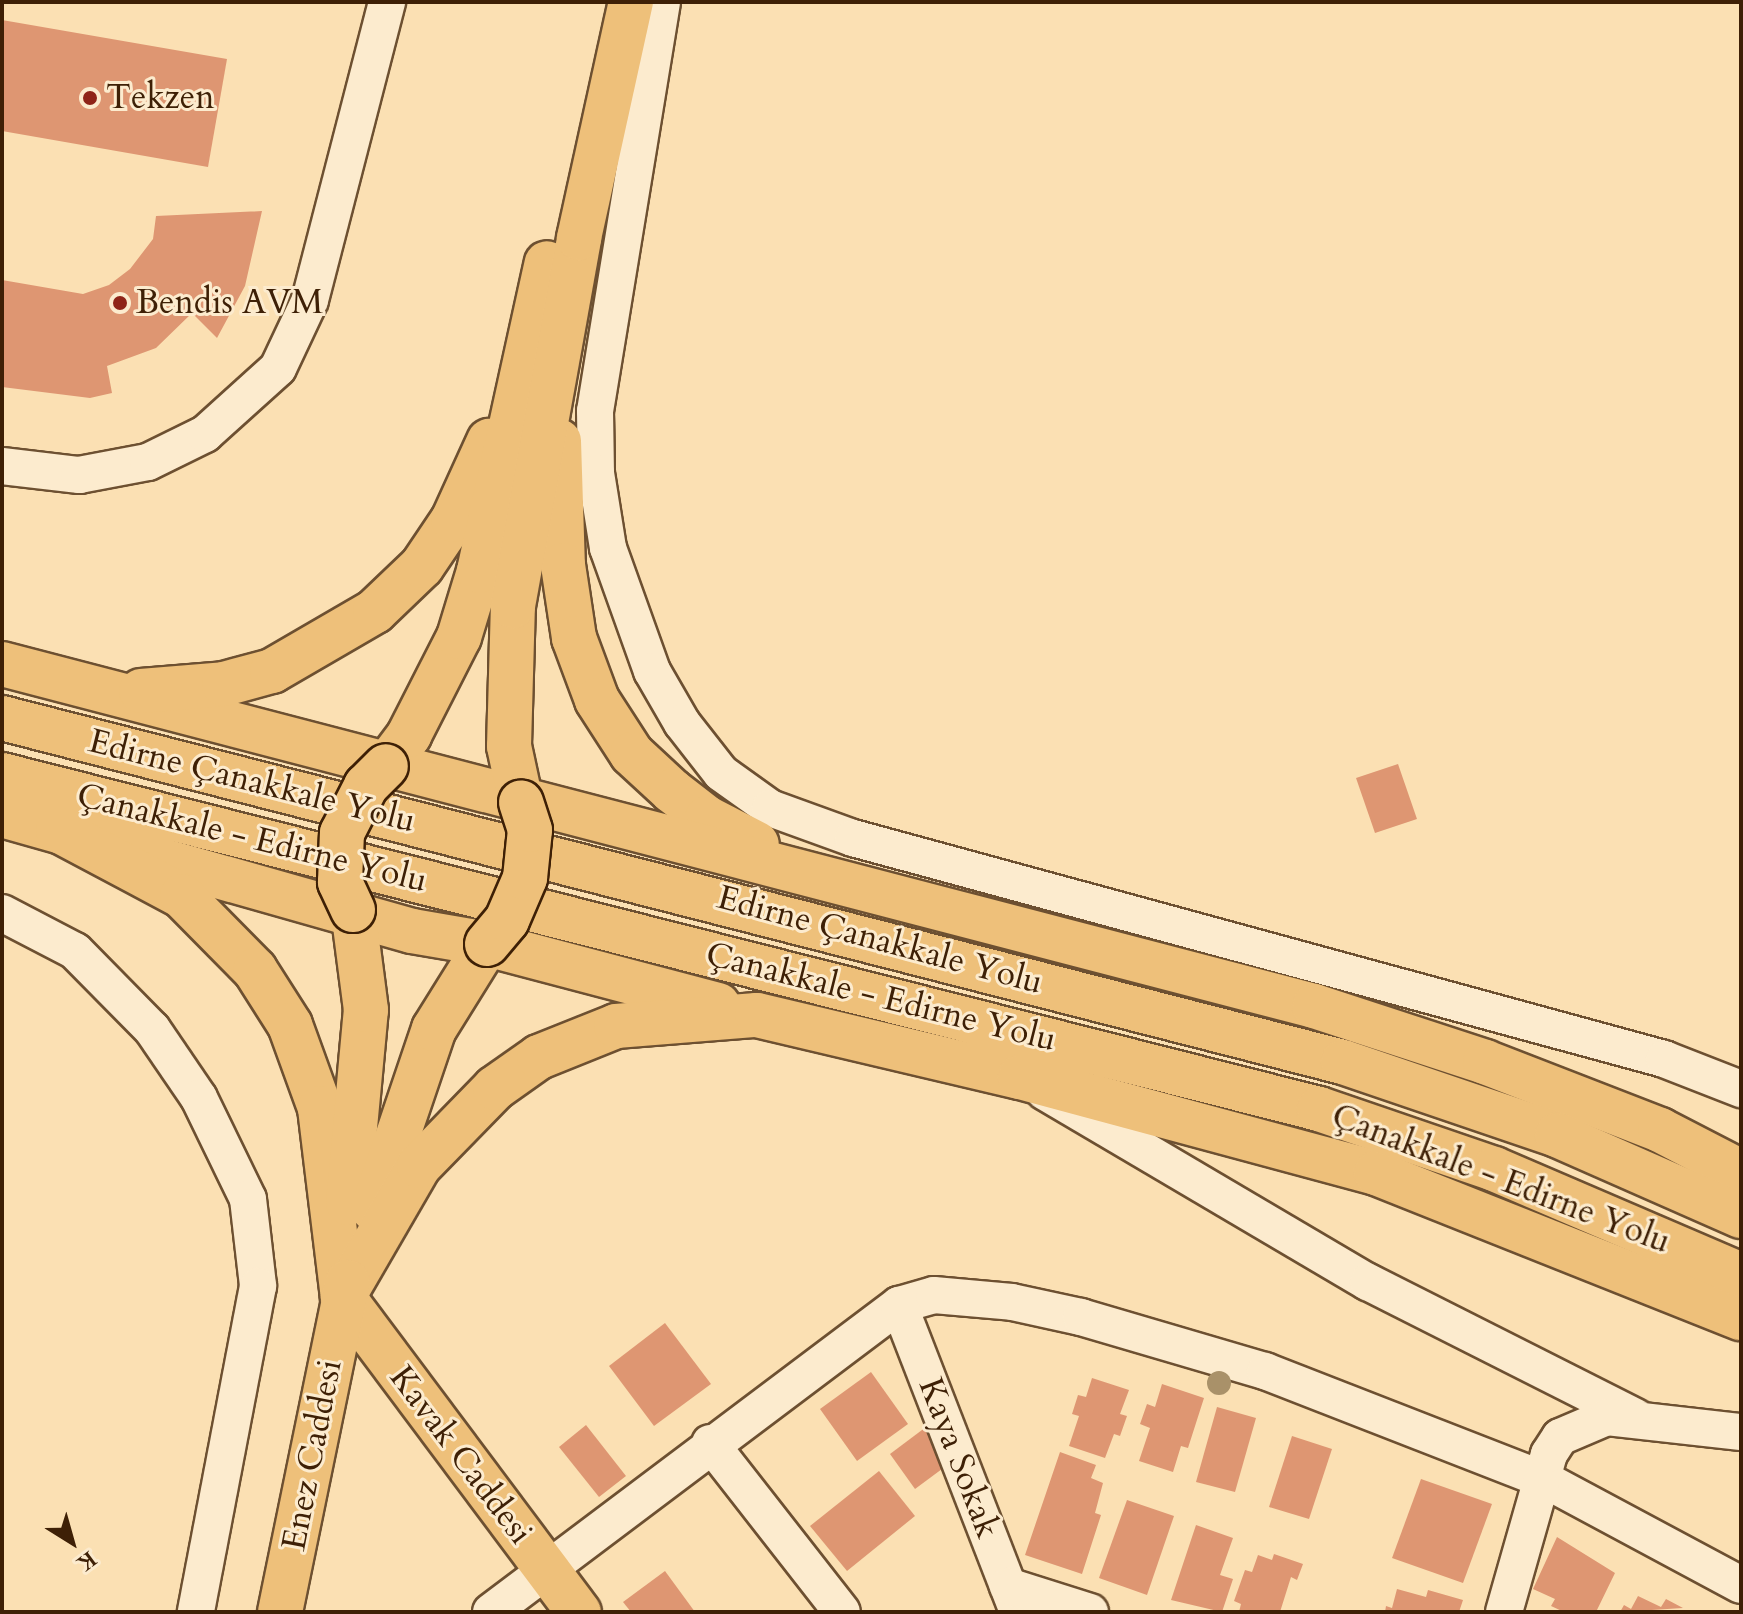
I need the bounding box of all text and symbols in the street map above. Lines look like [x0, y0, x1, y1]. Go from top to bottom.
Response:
place label: Tekzen [106, 78, 215, 118]
marker: Tekzen [81, 89, 99, 107]
place label: Bendis AVM [136, 283, 323, 323]
marker: Bendis AVM [111, 294, 129, 312]
street label: Edirne Çanakkale Yolu [85, 721, 419, 841]
street label: Çanakkale - Edirne Yolu [73, 775, 431, 901]
street label: Edirne Çanakkale Yolu [713, 877, 1047, 1003]
street label: Çanakkale - Edirne Yolu [702, 934, 1060, 1060]
street label: Çanakkale - Edirne Yolu [1326, 1096, 1676, 1262]
street label: Enez Caddesi [274, 1356, 350, 1554]
street label: Kavak Caddesi [381, 1358, 541, 1552]
street label: Kaya Sokak [910, 1372, 1008, 1544]
north arrow [32, 1502, 112, 1582]
text: K [70, 1544, 103, 1579]

